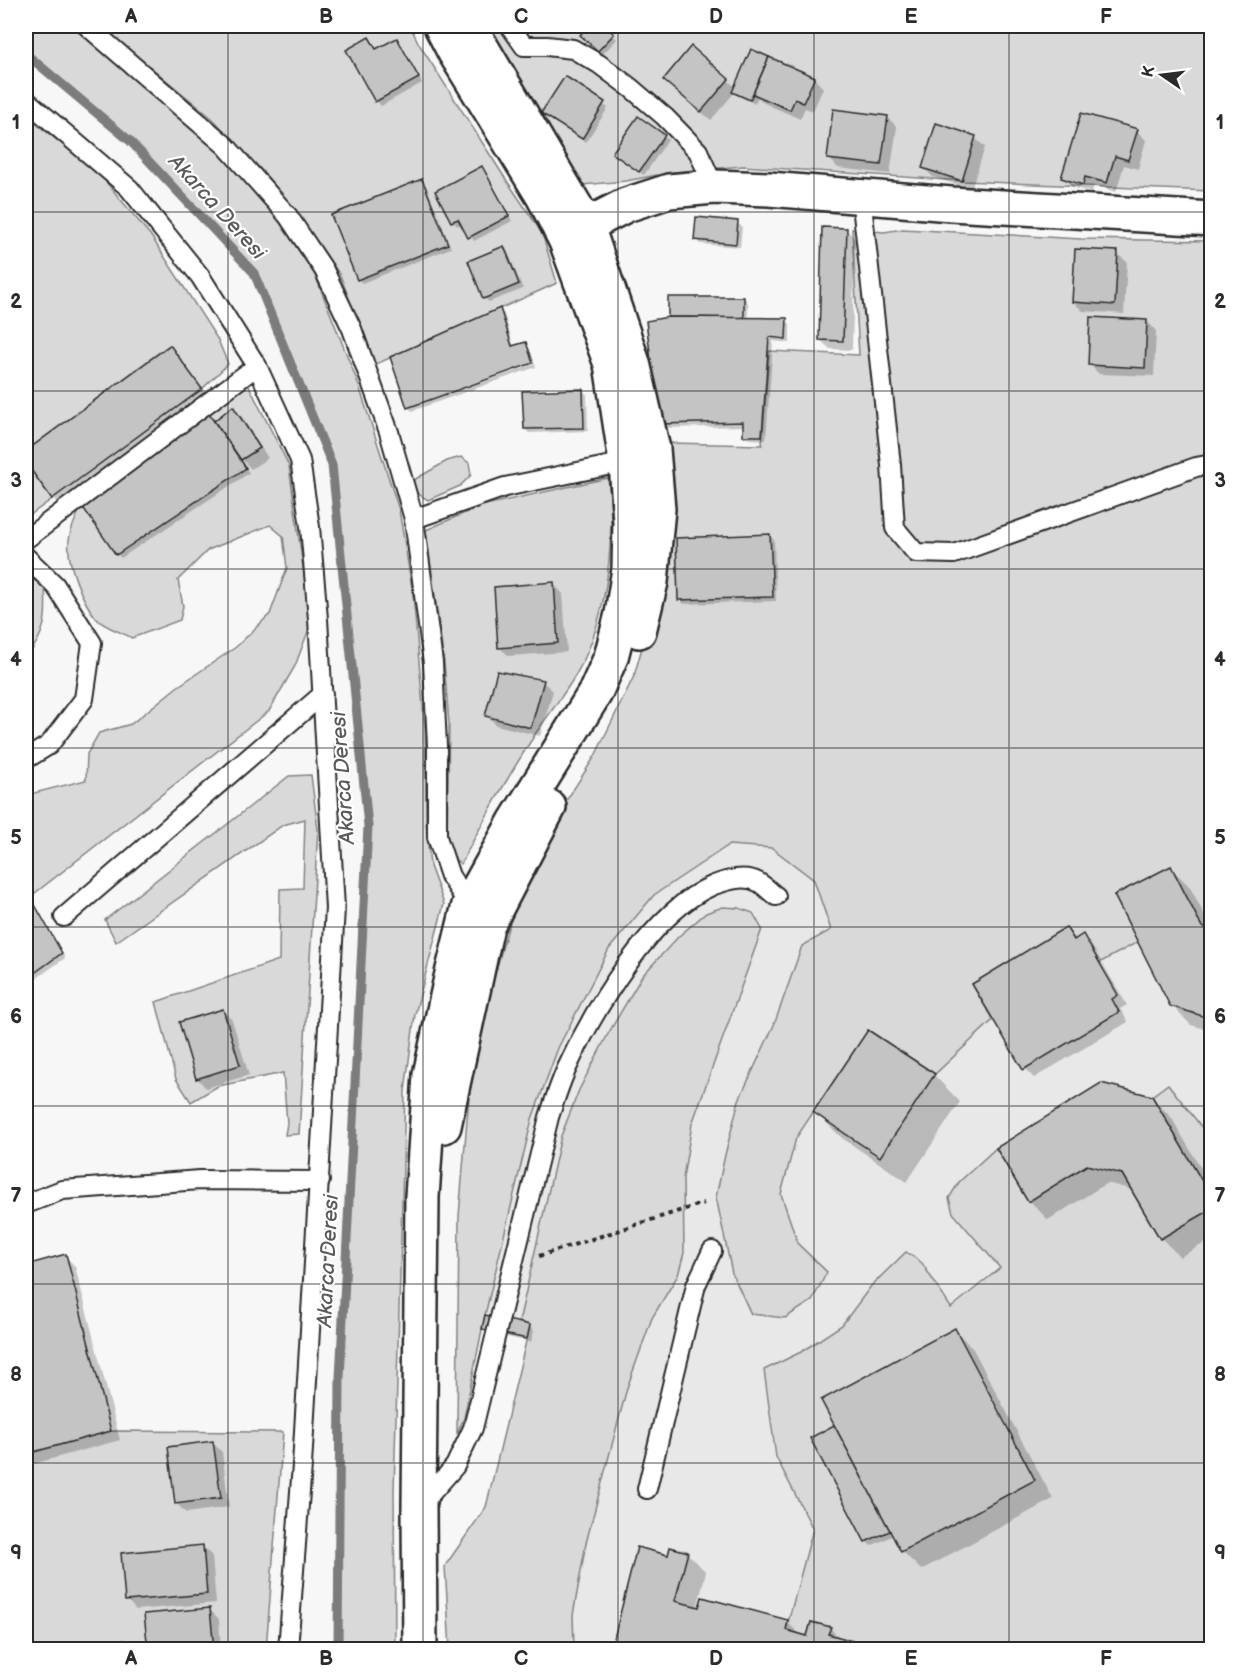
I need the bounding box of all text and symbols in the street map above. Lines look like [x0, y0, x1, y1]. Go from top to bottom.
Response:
text: A [124, 5, 138, 29]
text: B [319, 5, 333, 29]
text: C [514, 5, 528, 29]
text: D [709, 5, 723, 29]
text: E [905, 5, 918, 29]
text: F [1100, 5, 1112, 29]
north arrow [1132, 45, 1192, 105]
text: K [1138, 64, 1159, 79]
text: 1 [12, 111, 20, 135]
text: 1 [1216, 111, 1224, 135]
water label: Akarca Deresi [163, 149, 272, 266]
text: 2 [10, 290, 22, 314]
text: 2 [1214, 290, 1226, 314]
text: 3 [10, 469, 22, 493]
text: 3 [1214, 469, 1226, 493]
text: 4 [10, 648, 22, 672]
text: 4 [1214, 648, 1226, 672]
water label: Akarca Deresi [326, 710, 360, 846]
text: 5 [10, 826, 22, 850]
text: 5 [1214, 826, 1226, 850]
text: 6 [10, 1005, 22, 1029]
text: 6 [1214, 1005, 1226, 1029]
text: 7 [10, 1184, 22, 1208]
text: 7 [1214, 1184, 1226, 1208]
water label: Akarca Deresi [312, 1193, 344, 1329]
text: 8 [10, 1363, 22, 1387]
text: 8 [1214, 1363, 1226, 1387]
text: 9 [10, 1541, 22, 1565]
text: 9 [1214, 1541, 1226, 1565]
text: A [124, 1647, 138, 1671]
text: B [319, 1647, 333, 1671]
text: C [514, 1647, 528, 1671]
text: D [709, 1647, 723, 1671]
text: E [905, 1647, 918, 1671]
text: F [1100, 1647, 1112, 1671]

